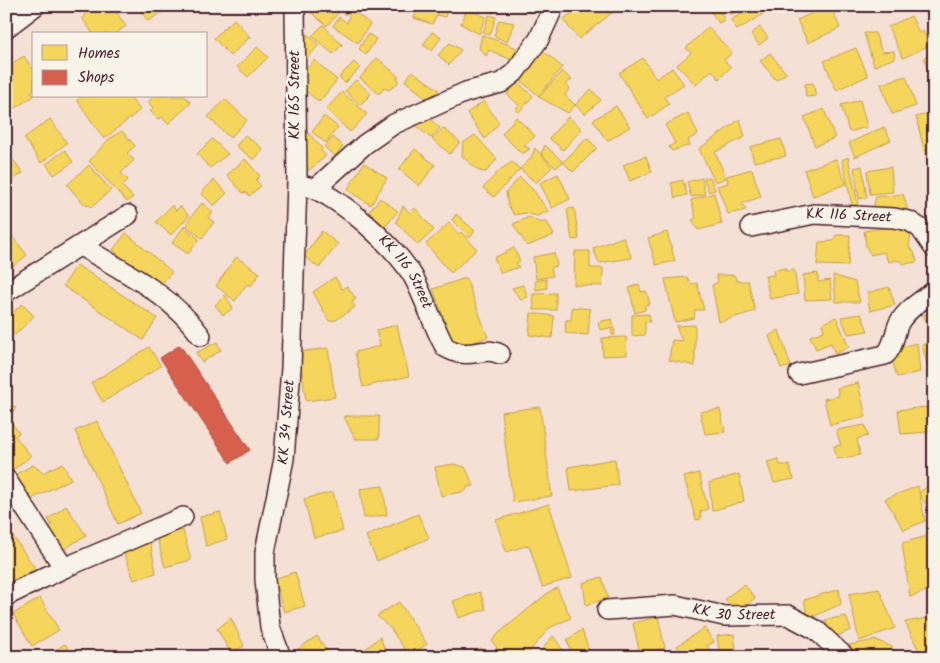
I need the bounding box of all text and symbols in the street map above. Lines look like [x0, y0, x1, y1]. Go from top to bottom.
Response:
legend [32, 32, 208, 98]
text: Homes [78, 42, 121, 66]
street label: KK 165 Street [283, 50, 307, 139]
text: Shops [78, 66, 115, 90]
street label: KK 116 Street [804, 202, 892, 230]
street label: KK 116 Street [372, 229, 439, 313]
street label: KK 34 Street [271, 379, 302, 467]
street label: KK 30 Street [690, 597, 776, 628]

